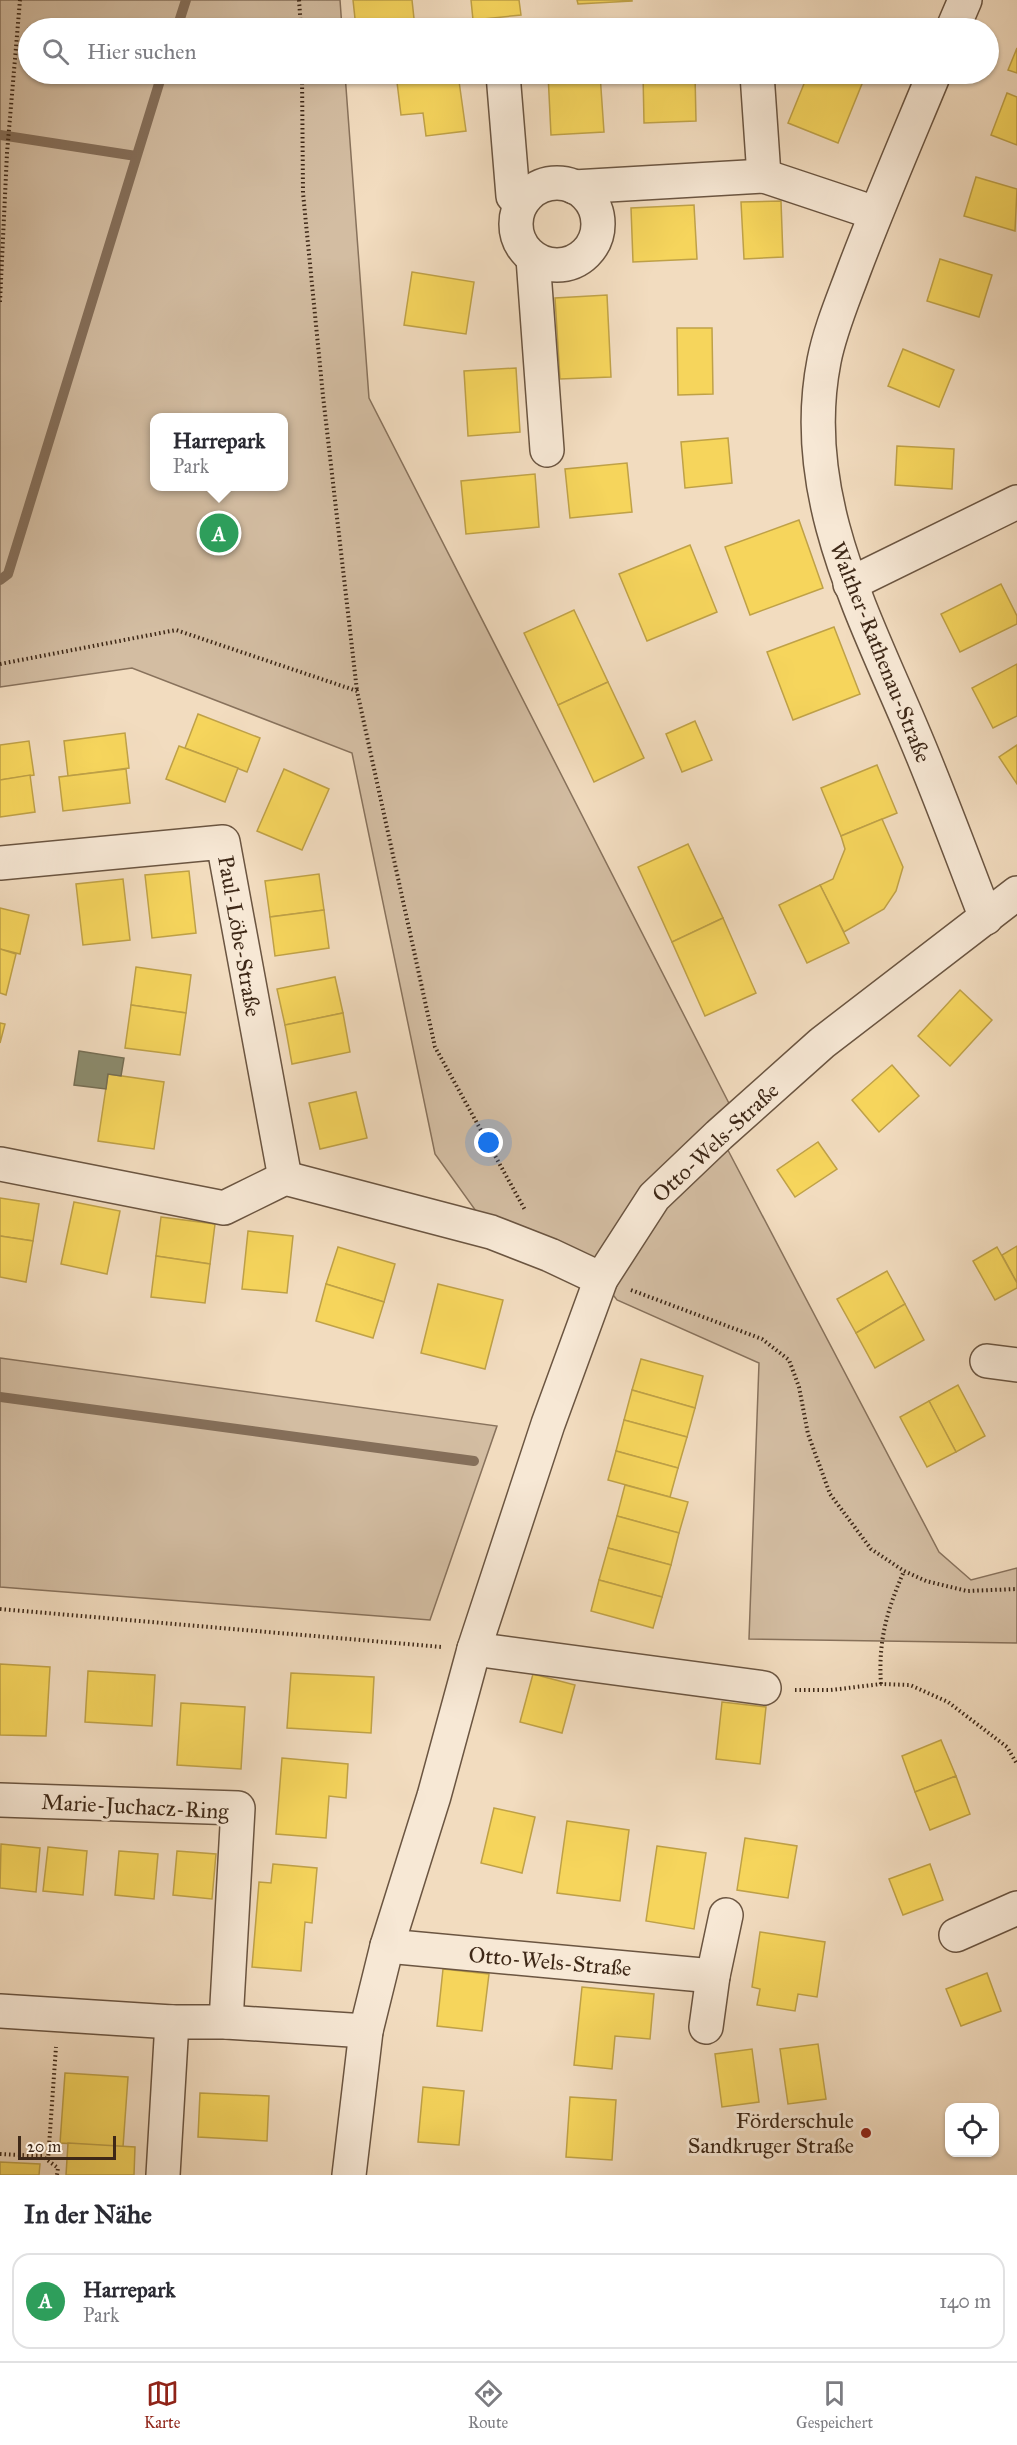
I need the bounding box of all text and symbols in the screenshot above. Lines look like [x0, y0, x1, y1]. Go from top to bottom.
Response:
search box [18, 18, 999, 84]
icon: search [39, 35, 72, 68]
text: Hier suchen [87, 38, 196, 65]
popup [150, 413, 288, 491]
text: Harrepark [173, 427, 265, 454]
text: Park [173, 454, 209, 478]
pin: A [200, 510, 238, 556]
street label: Walther-Rathenau-Straße [824, 538, 937, 767]
street label: Paul-Löbe-Straße [212, 853, 267, 1019]
street label: Otto-Wels-Straße [646, 1077, 784, 1208]
your location [474, 1128, 503, 1157]
street label: Marie-Juchacz-Ring [41, 1788, 230, 1825]
street label: Otto-Wels-Straße [467, 1941, 633, 1982]
map controls [945, 2103, 999, 2157]
button: locate [945, 2103, 999, 2157]
place label: Förderschule Sandkruger Straße [688, 2107, 854, 2159]
marker: Förderschule Sandkruger Straße [859, 2126, 873, 2140]
scale bar [18, 2133, 116, 2160]
text: 20 m [27, 2137, 61, 2156]
text: In der Nähe [24, 2198, 152, 2230]
text: Harrepark [83, 2276, 175, 2303]
text: A [39, 2289, 52, 2313]
text: 140 m [939, 2289, 991, 2313]
text: Park [83, 2303, 119, 2327]
tab: Karte [144, 2377, 180, 2432]
tab: Route [468, 2377, 508, 2432]
tab: Gespeichert [796, 2377, 873, 2432]

